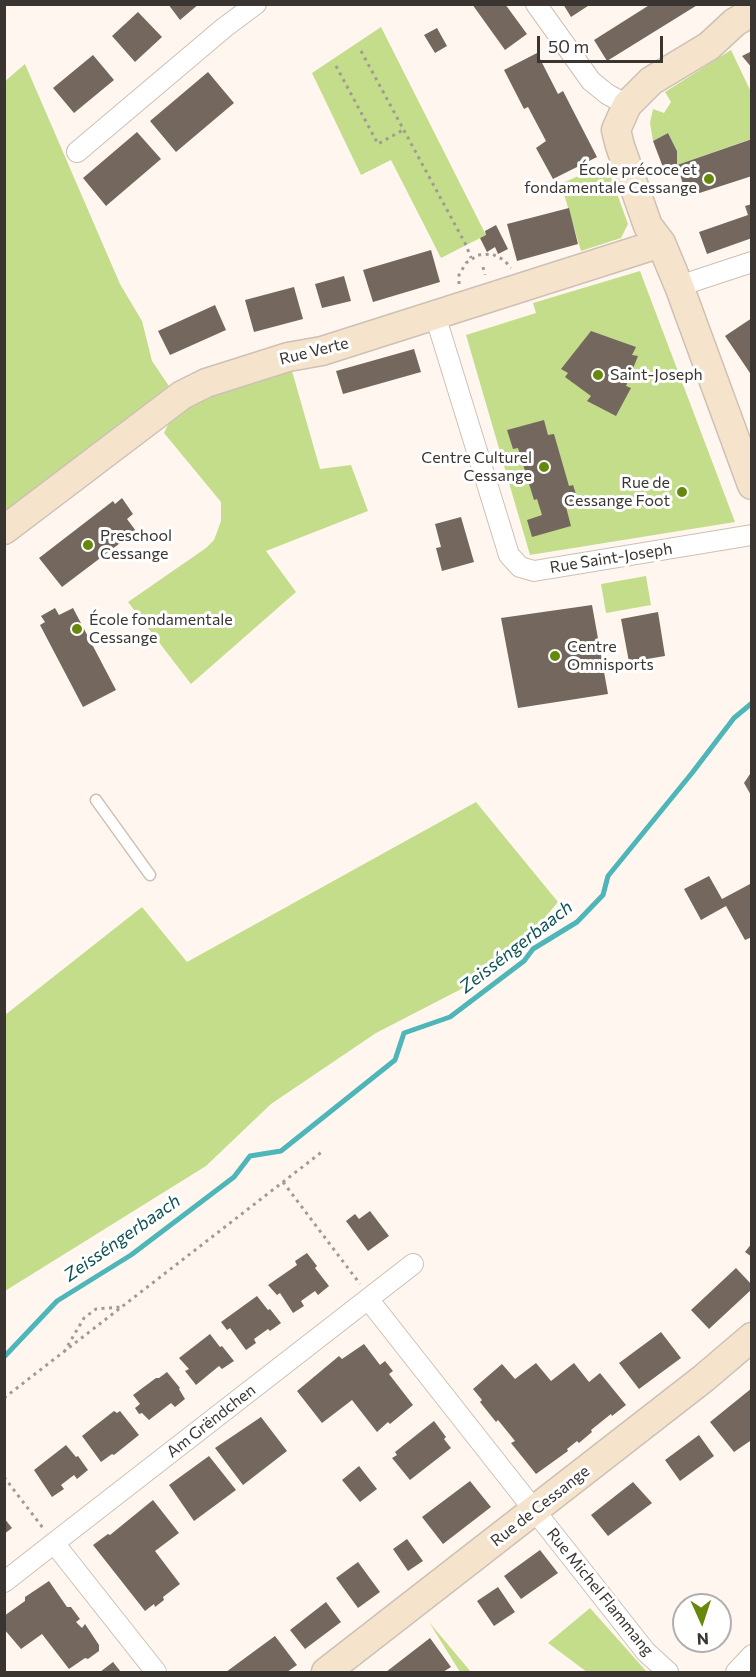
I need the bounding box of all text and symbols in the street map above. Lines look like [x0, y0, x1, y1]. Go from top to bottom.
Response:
scale bar [540, 24, 666, 62]
text: 50 m [548, 35, 589, 57]
place label: École précoce et fondamentale Cessange [524, 160, 697, 198]
marker: École précoce et fondamentale Cessange [702, 172, 716, 186]
street label: Rue Verte [277, 333, 351, 369]
place label: Saint-Joseph [610, 365, 703, 385]
marker: Saint-Joseph [591, 368, 605, 382]
place label: Centre Culturel Cessange [421, 448, 532, 486]
marker: Centre Culturel Cessange [537, 460, 551, 474]
place label: Rue de Cessange Foot [564, 473, 670, 511]
marker: Rue de Cessange Foot [675, 485, 689, 499]
place label: Preschool Cessange [100, 526, 172, 564]
marker: Preschool Cessange [81, 538, 95, 552]
street label: Rue Saint-Joseph [548, 539, 674, 577]
place label: École fondamentale Cessange [89, 610, 233, 648]
marker: École fondamentale Cessange [70, 622, 84, 636]
place label: Centre Omnisports [567, 637, 654, 675]
marker: Centre Omnisports [548, 649, 562, 663]
water label: Zeisséngerbaach [455, 896, 577, 998]
water label: Zeisséngerbaach [60, 1190, 184, 1286]
street label: Am Grëndchen [163, 1380, 259, 1462]
street label: Rue de Cessange [487, 1461, 593, 1551]
street label: Rue Michel Flammang [543, 1524, 657, 1660]
north arrow [672, 1593, 732, 1653]
text: N [696, 1630, 709, 1649]

